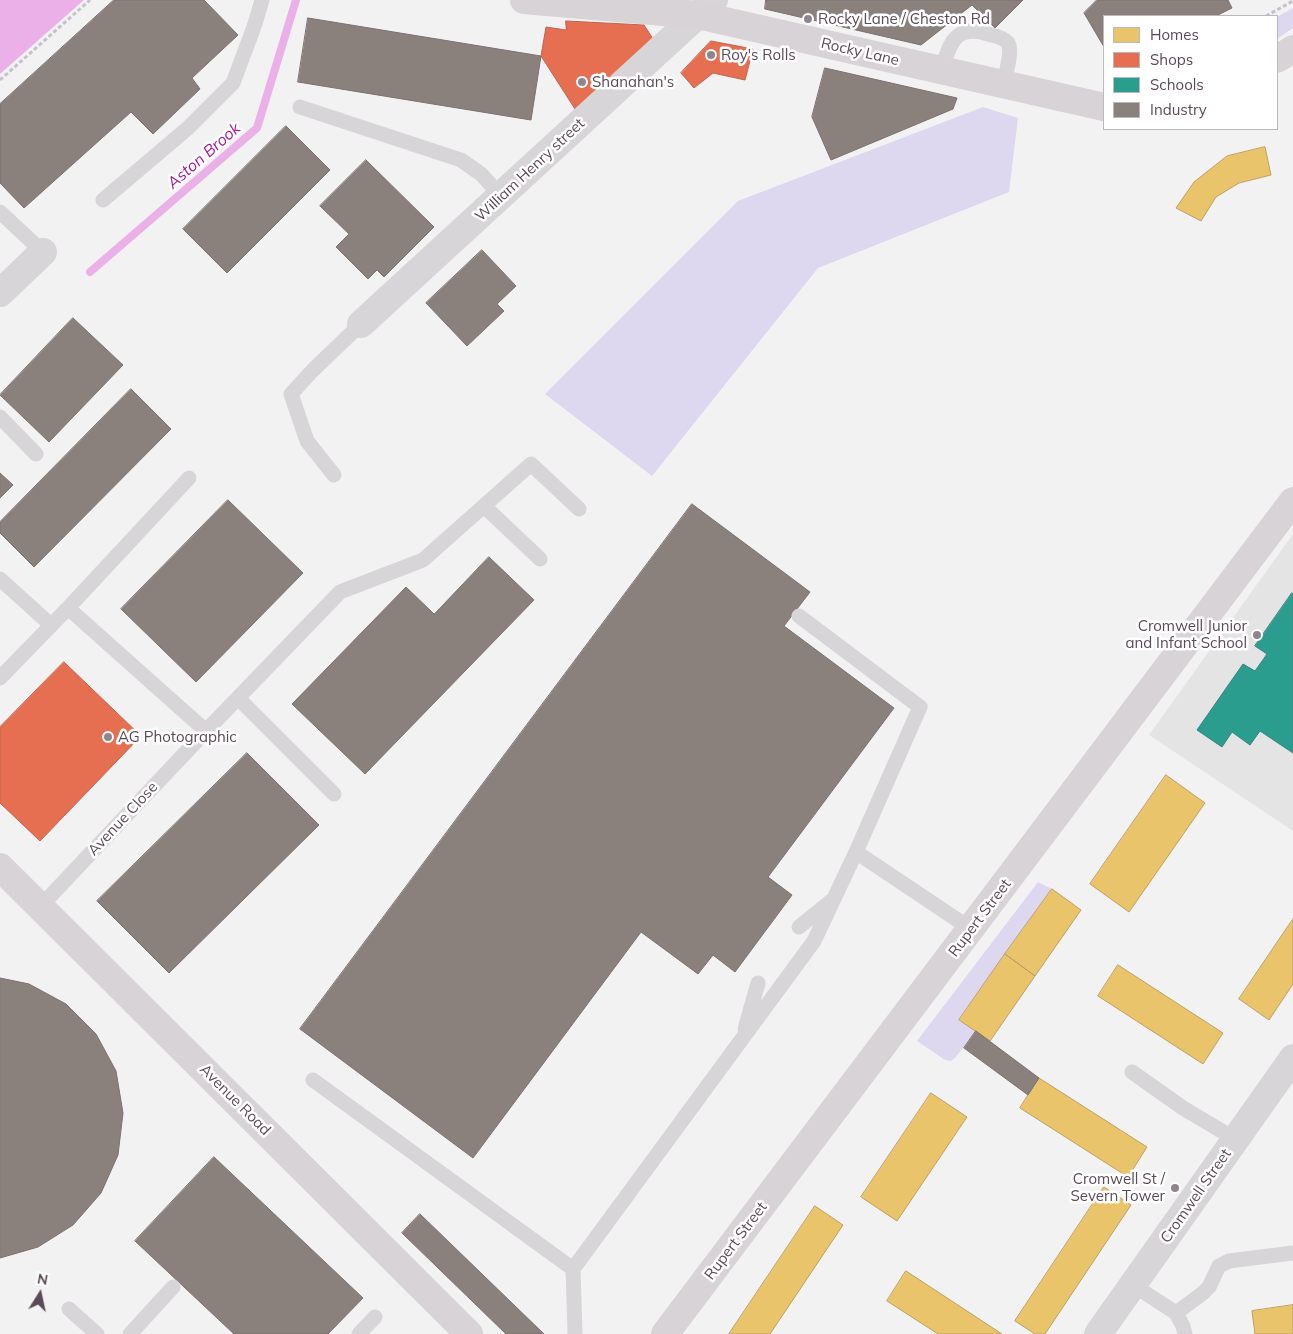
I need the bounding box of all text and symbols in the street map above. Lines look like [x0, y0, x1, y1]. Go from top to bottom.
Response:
place label: Rocky Lane / Cheston Rd [818, 10, 990, 28]
marker: Rocky Lane / Cheston Rd [802, 13, 814, 25]
legend [1103, 15, 1278, 130]
text: Homes [1150, 25, 1199, 44]
street label: Rocky Lane [819, 34, 901, 70]
place label: Roy's Rolls [721, 46, 796, 64]
marker: Roy's Rolls [705, 49, 717, 61]
text: Shops [1150, 50, 1193, 69]
place label: Shanahan's [592, 73, 674, 91]
text: Schools [1150, 75, 1204, 94]
marker: Shanahan's [576, 76, 588, 88]
text: Industry [1150, 100, 1207, 119]
street label: William Henry street [472, 115, 588, 225]
water label: Aston Brook [163, 119, 245, 193]
place label: Cromwell Junior and Infant School [1125, 617, 1247, 652]
marker: Cromwell Junior and Infant School [1251, 629, 1263, 641]
place label: AG Photographic [118, 728, 237, 746]
marker: AG Photographic [102, 731, 114, 743]
street label: Avenue Close [84, 778, 162, 860]
street label: Rupert Street [945, 876, 1015, 960]
street label: Avenue Road [196, 1061, 274, 1139]
street label: Cromwell Street [1157, 1145, 1235, 1247]
place label: Cromwell St / Severn Tower [1071, 1170, 1165, 1205]
marker: Cromwell St / Severn Tower [1169, 1182, 1181, 1194]
street label: Rupert Street [701, 1199, 771, 1283]
north arrow [15, 1269, 65, 1319]
text: N [36, 1269, 49, 1289]

